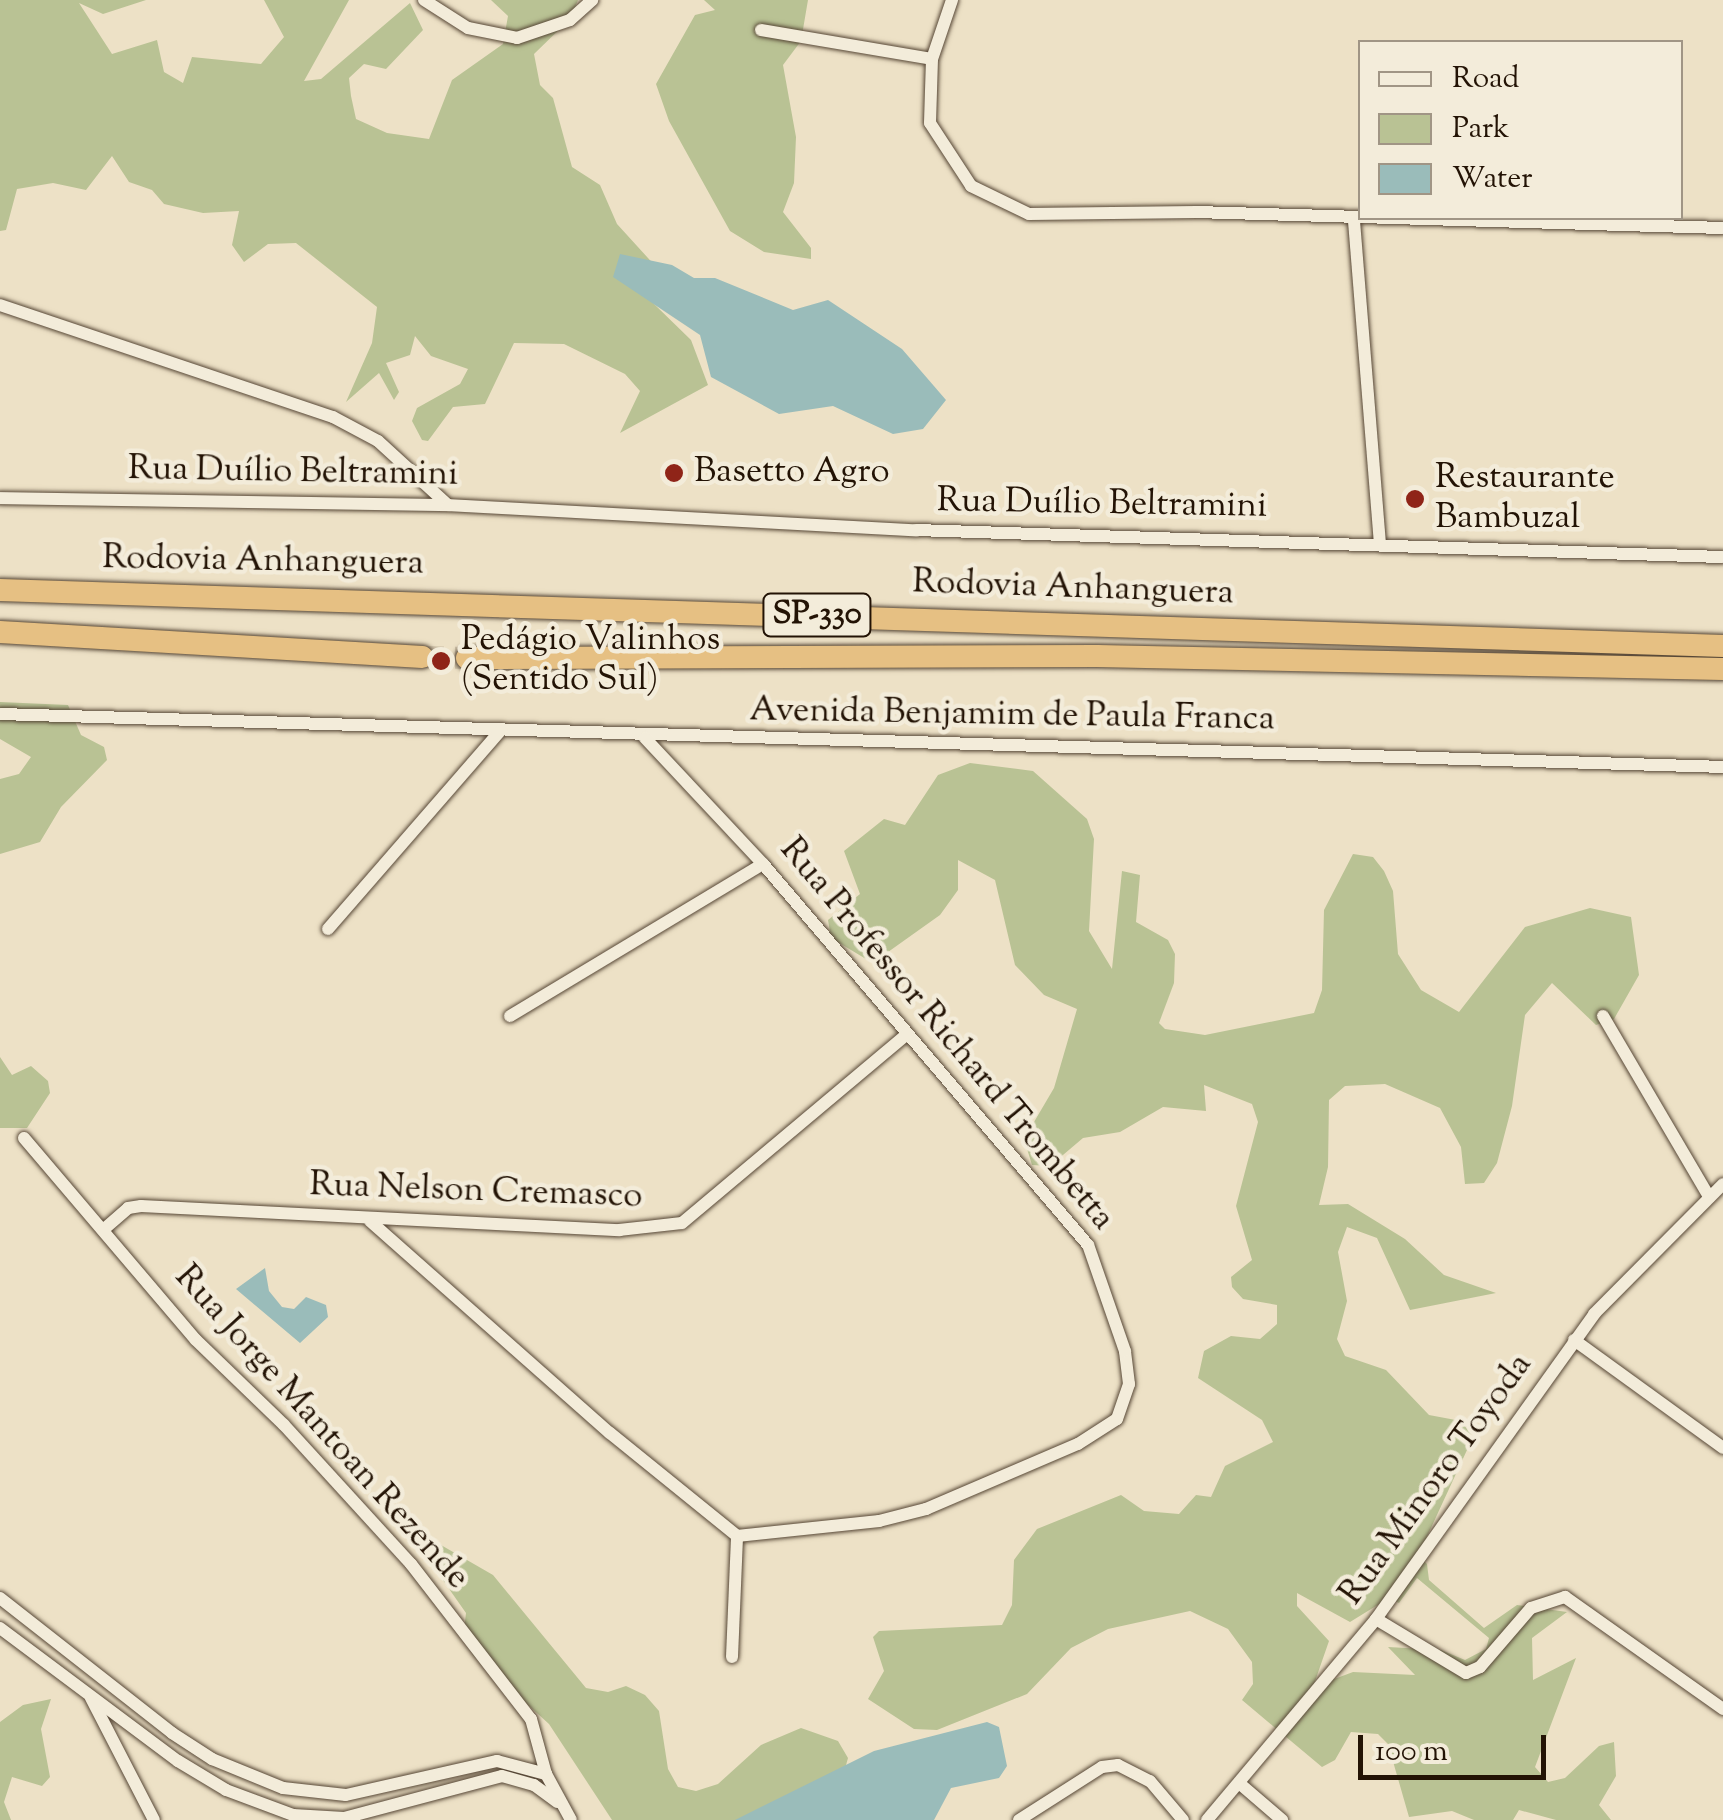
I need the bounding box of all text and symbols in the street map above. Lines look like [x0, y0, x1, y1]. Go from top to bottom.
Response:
legend [1358, 40, 1683, 220]
text: Road [1452, 58, 1519, 101]
text: Park [1452, 108, 1509, 151]
text: Water [1452, 158, 1533, 201]
street label: Rua Duílio Beltramini [128, 449, 458, 497]
place label: Basetto Agro [694, 452, 890, 494]
place label: Restaurante Bambuzal [1435, 458, 1615, 540]
marker: Basetto Agro [663, 462, 685, 484]
street label: Rua Duílio Beltramini [937, 481, 1267, 529]
marker: Restaurante Bambuzal [1404, 488, 1426, 510]
street label: Rodovia Anhanguera [102, 538, 424, 586]
street label: Rodovia Anhanguera [912, 562, 1234, 616]
road number: SP-330 [762, 588, 872, 642]
place label: Pedágio Valinhos (Sentido Sul) [461, 620, 720, 702]
marker: Pedágio Valinhos (Sentido Sul) [430, 650, 452, 672]
street label: Avenida Benjamim de Paula Franca [749, 690, 1275, 742]
street label: Rua Professor Richard Trombetta [769, 830, 1123, 1240]
street label: Rua Nelson Cremasco [309, 1165, 643, 1219]
street label: Rua Jorge Mantoan Rezende [165, 1258, 477, 1598]
street label: Rua Minoro Toyoda [1332, 1346, 1542, 1614]
scale bar [1363, 1715, 1550, 1777]
text: 100 m [1375, 1731, 1448, 1774]

